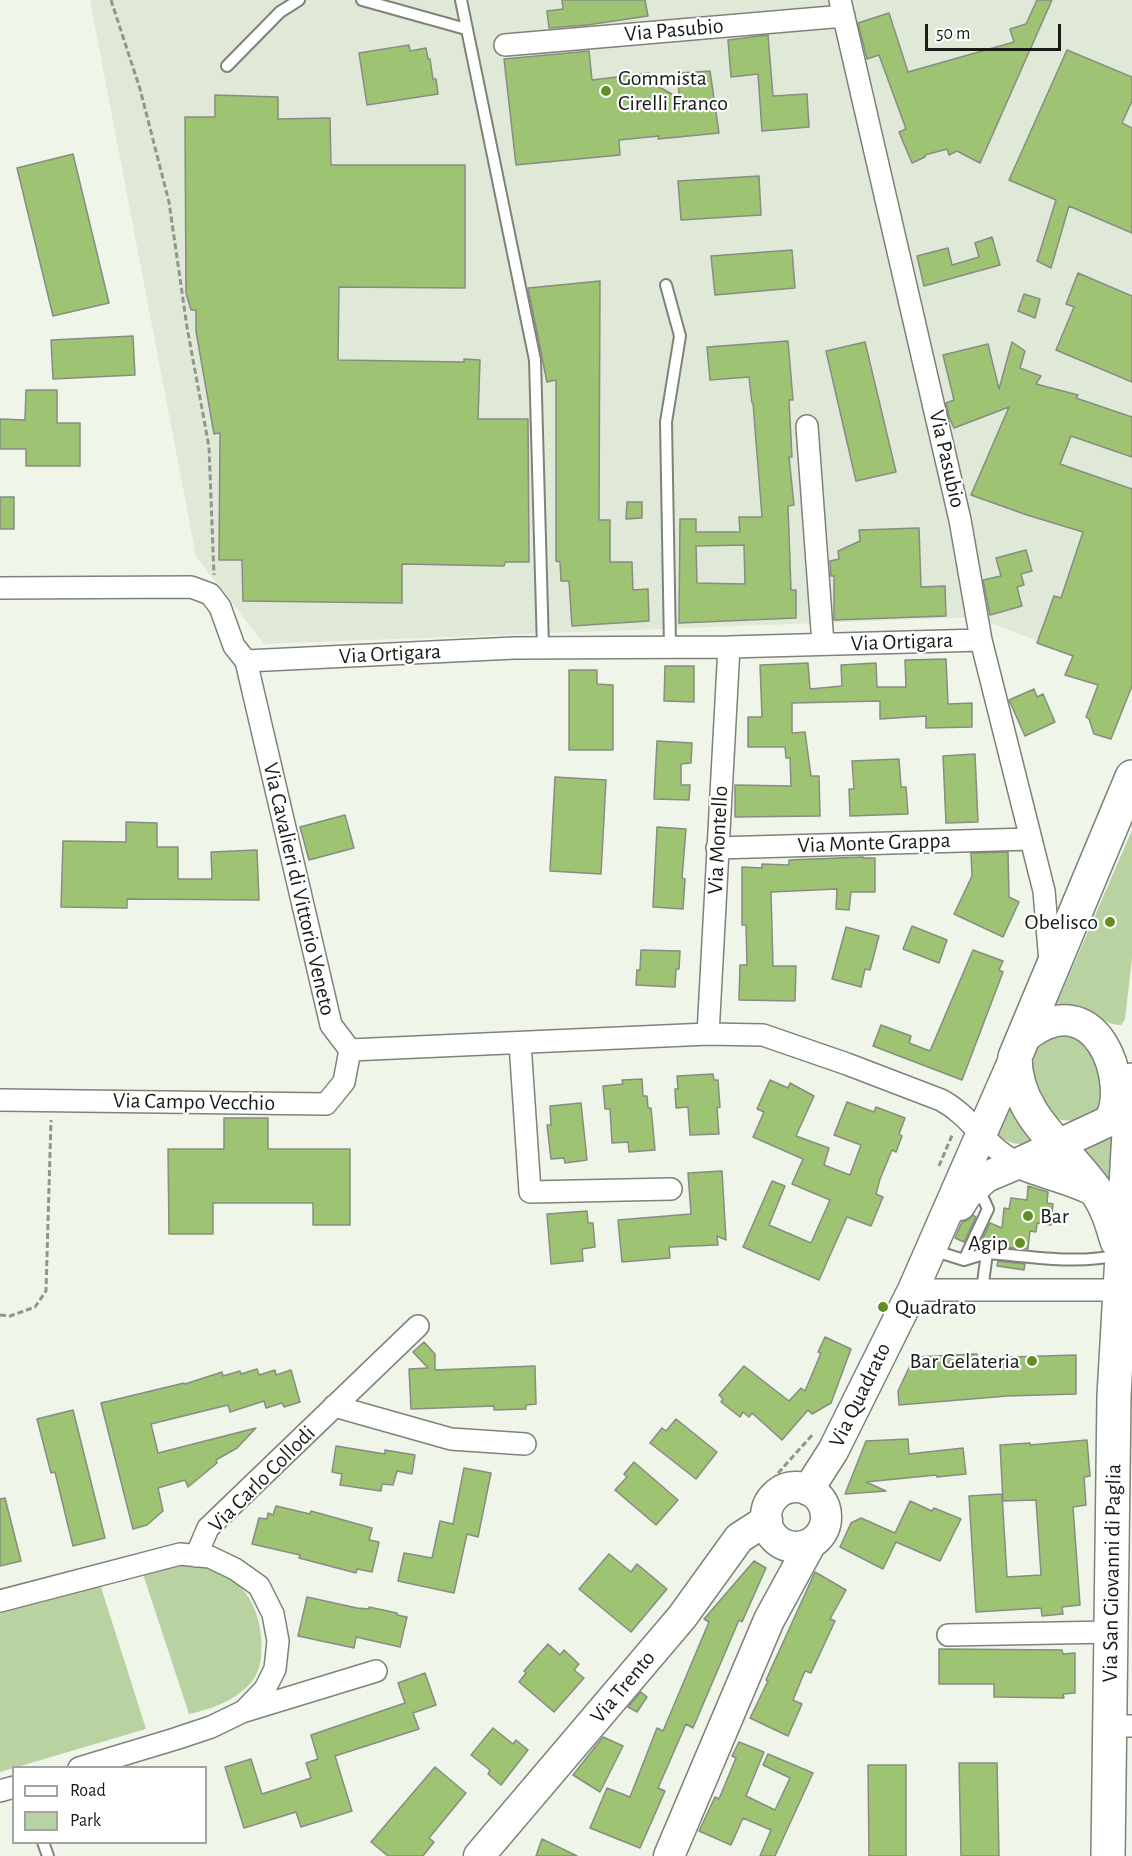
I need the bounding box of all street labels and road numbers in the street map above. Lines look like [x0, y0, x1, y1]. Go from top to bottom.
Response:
street label: Via Pasubio [623, 13, 725, 47]
street label: Via Pasubio [923, 408, 971, 510]
street label: Via Ortigara [850, 627, 954, 657]
street label: Via Ortigara [338, 638, 442, 670]
street label: Via Cavalieri di Vittorio Veneto [257, 760, 341, 1018]
street label: Via Montello [702, 785, 734, 895]
street label: Via Monte Grappa [797, 827, 951, 859]
street label: Via Campo Vecchio [113, 1087, 275, 1117]
street label: Via Quadrato [823, 1338, 897, 1452]
street label: Via Carlo Collodi [203, 1420, 321, 1538]
street label: Via San Giovanni di Paglia [1097, 1463, 1127, 1683]
street label: Via Trento [585, 1645, 661, 1729]

